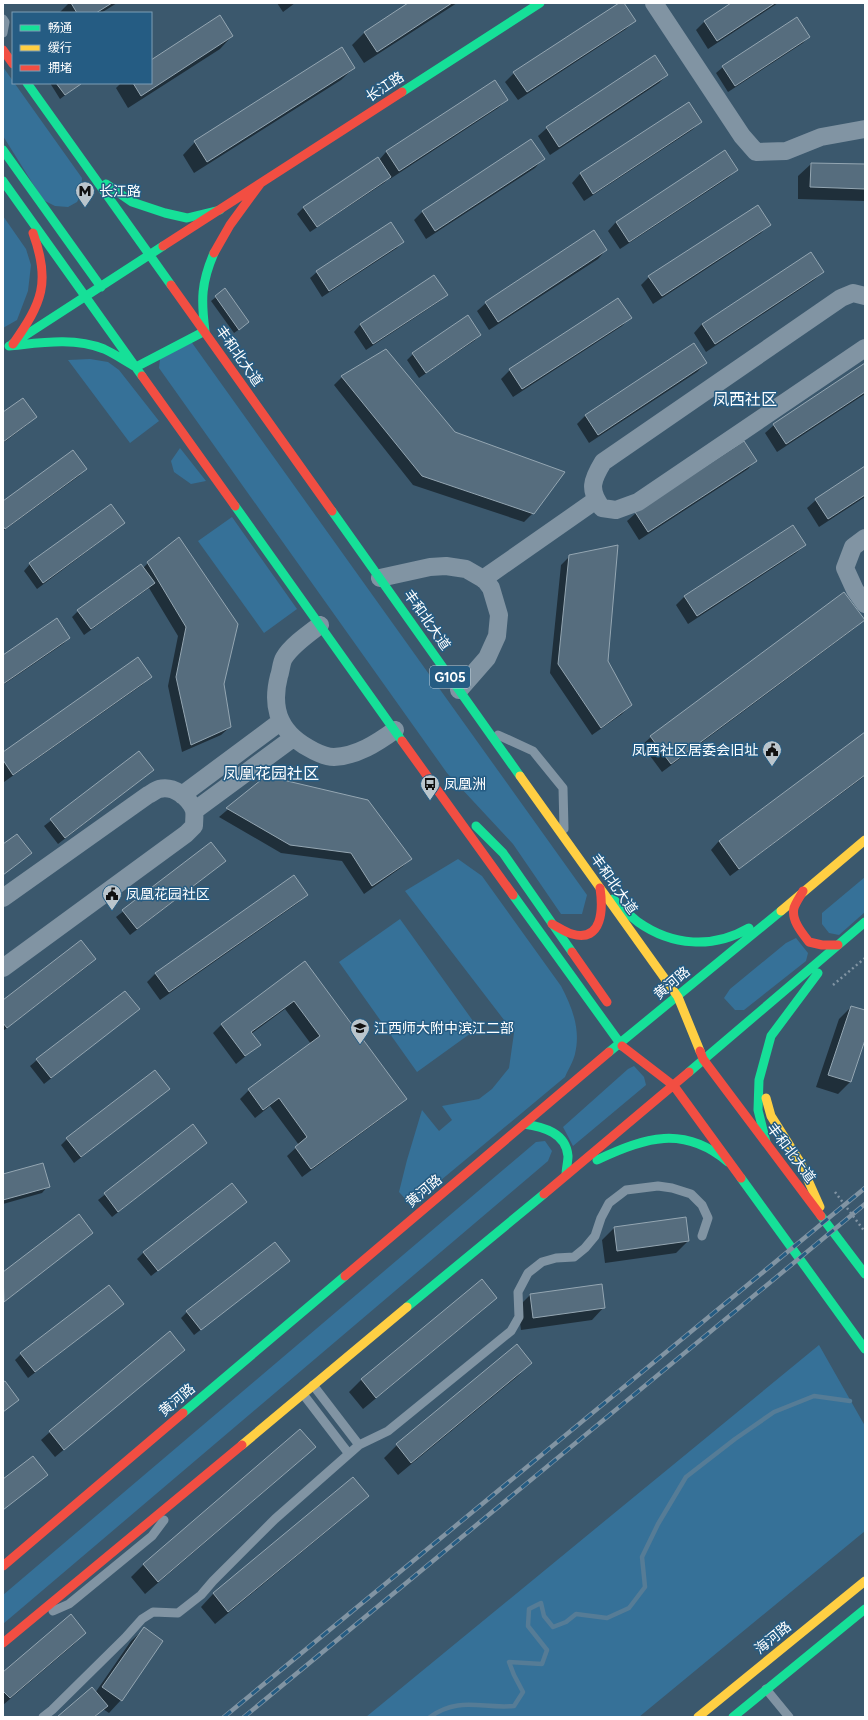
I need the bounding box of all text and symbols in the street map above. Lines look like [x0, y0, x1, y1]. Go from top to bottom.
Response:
legend [12, 12, 152, 84]
text: 畅通 [48, 21, 72, 35]
text: 缓行 [48, 41, 72, 55]
text: 拥堵 [48, 61, 72, 75]
street label: 长江路 [363, 68, 407, 106]
metro station icon: 长江路 [74, 180, 96, 208]
place label: 长江路 [99, 183, 141, 200]
street label: 丰和北大道 [212, 322, 266, 390]
district label: 凤西社区 [713, 390, 777, 409]
street label: 丰和北大道 [400, 586, 454, 654]
road number: G105 [430, 666, 470, 688]
public building icon: 凤西社区居委会旧址 [761, 739, 783, 767]
place label: 凤西社区居委会旧址 [632, 742, 758, 759]
district label: 凤凰花园社区 [223, 764, 319, 783]
bus stop icon: 凤凰洲 [419, 773, 441, 801]
place label: 凤凰洲 [444, 776, 486, 793]
street label: 丰和北大道 [587, 850, 641, 918]
public building icon: 凤凰花园社区 [101, 883, 123, 911]
place label: 凤凰花园社区 [126, 886, 210, 903]
street label: 黄河路 [650, 963, 694, 1003]
school or university icon: 江西师大附中滨江二部 [349, 1017, 371, 1045]
place label: 江西师大附中滨江二部 [374, 1020, 514, 1037]
street label: 丰和北大道 [763, 1120, 819, 1186]
street label: 黄河路 [402, 1171, 446, 1211]
street label: 黄河路 [155, 1380, 199, 1420]
street label: 海河路 [751, 1618, 795, 1658]

